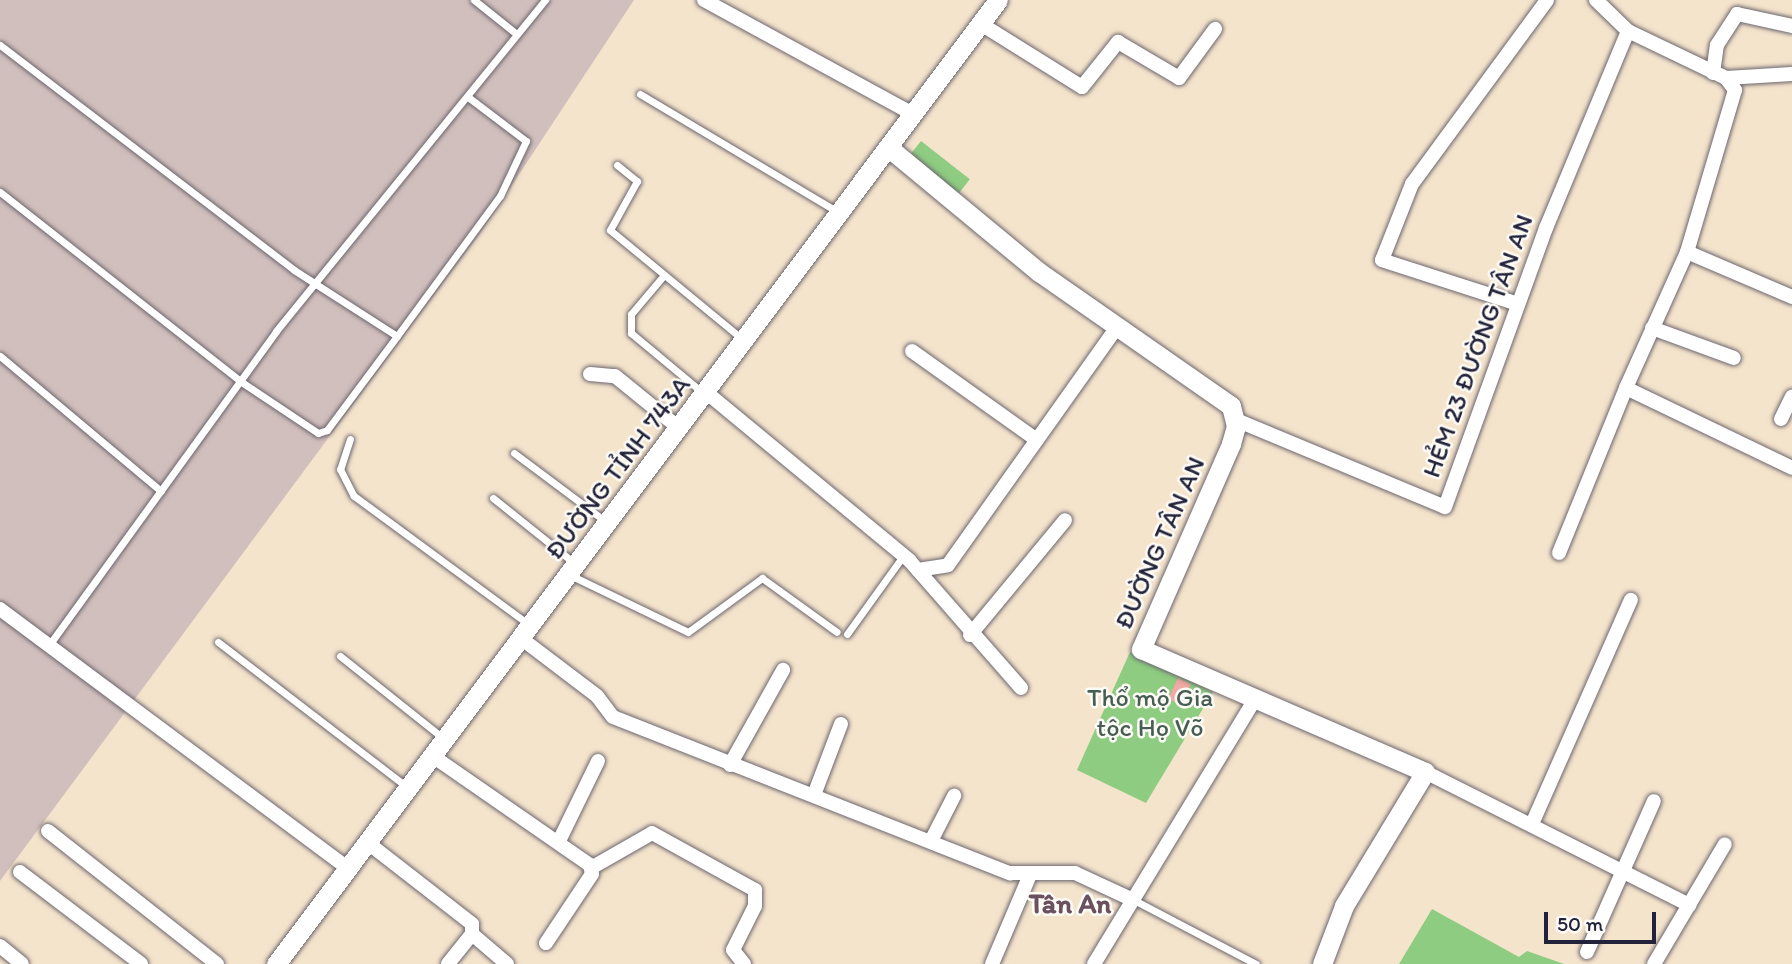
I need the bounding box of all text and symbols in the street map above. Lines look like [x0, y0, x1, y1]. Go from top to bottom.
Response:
street label: HẺM 23 ĐƯỜNG TÂN AN [1416, 211, 1540, 481]
street label: ĐƯỜNG TỈNH 743A [539, 370, 697, 566]
street label: ĐƯỜNG TÂN AN [1108, 453, 1212, 633]
park label: Thổ mộ Gia tộc Họ Võ [1087, 682, 1213, 744]
district label: Tân An [1028, 886, 1112, 920]
scale bar [1547, 898, 1659, 942]
text: 50 m [1557, 911, 1603, 936]

